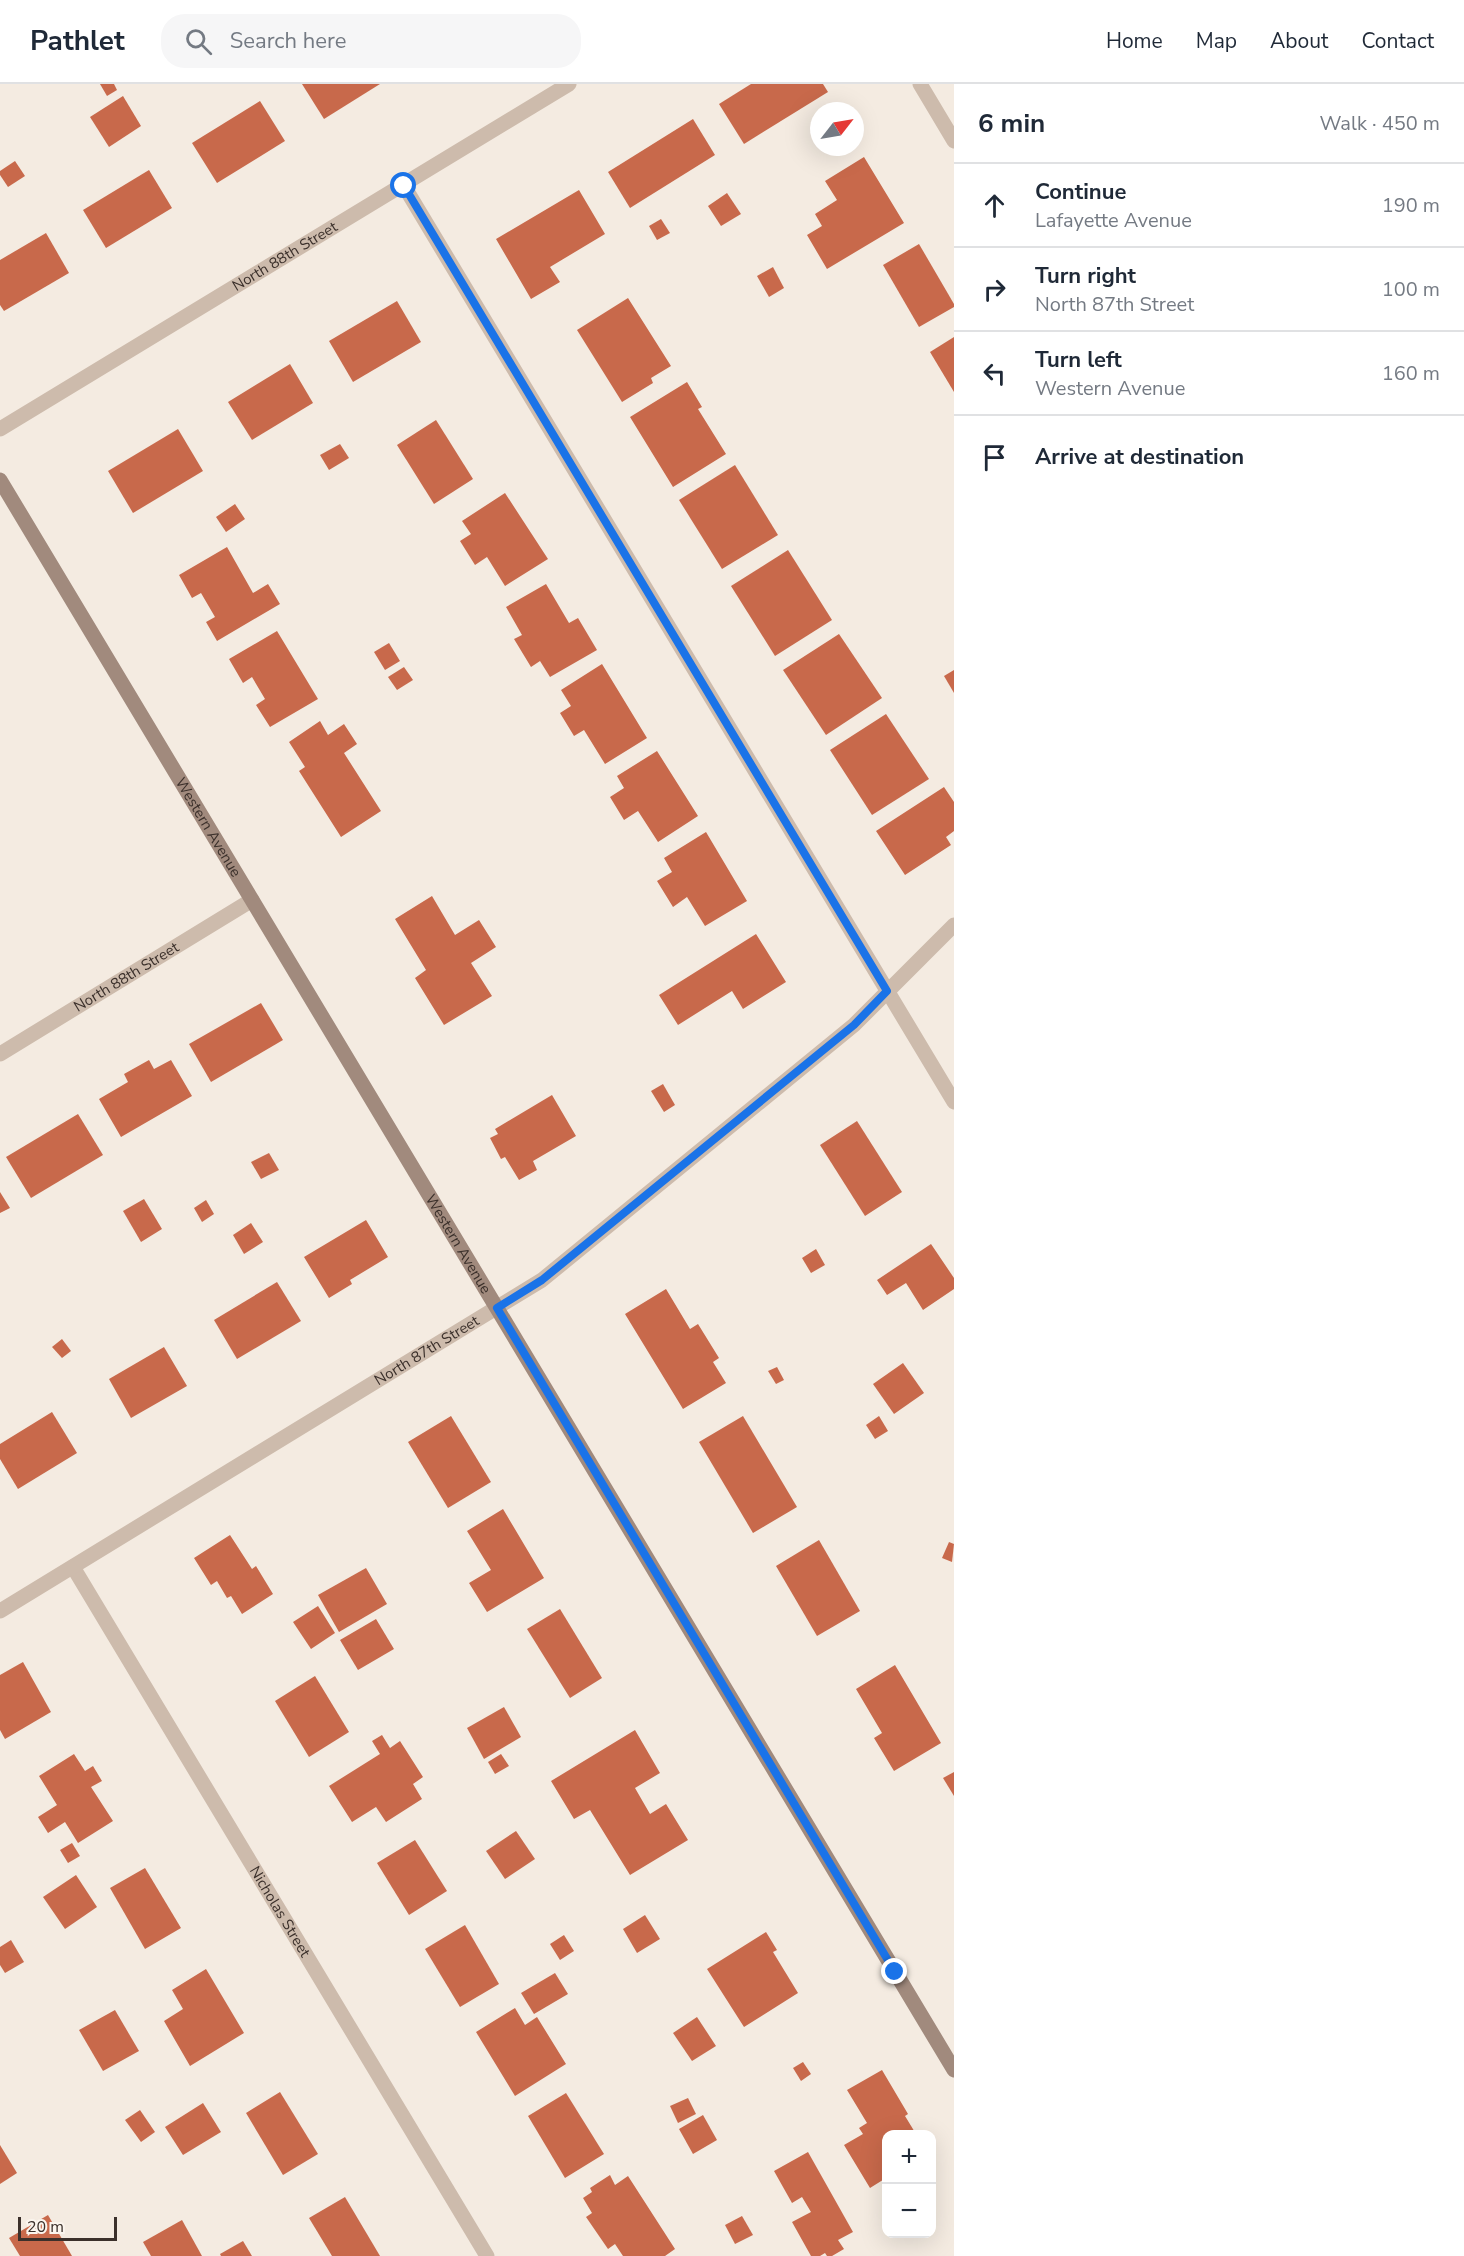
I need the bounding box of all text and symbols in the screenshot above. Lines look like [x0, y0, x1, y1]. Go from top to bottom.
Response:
search box [161, 14, 581, 68]
text: Pathlet [30, 22, 125, 60]
icon: search [182, 25, 215, 58]
text: Search here [230, 26, 346, 56]
text: Home [1106, 27, 1163, 55]
text: Map [1196, 27, 1237, 55]
text: About [1270, 27, 1328, 55]
text: Contact [1361, 27, 1434, 55]
north arrow [810, 102, 864, 156]
text: 6 min [978, 106, 1045, 141]
text: Walk · 450 m [1320, 110, 1440, 137]
route start [390, 172, 416, 198]
text: Continue [1035, 177, 1126, 207]
icon: ahead [978, 189, 1011, 222]
text: 190 m [1382, 192, 1440, 219]
text: Lafayette Avenue [1035, 207, 1192, 234]
street label: North 88th Street [228, 216, 342, 296]
text: Turn right [1035, 261, 1136, 291]
icon: right [978, 273, 1011, 306]
text: 100 m [1382, 276, 1440, 303]
text: North 87th Street [1035, 291, 1194, 318]
text: Turn left [1035, 345, 1122, 375]
icon: left [978, 357, 1011, 390]
text: 160 m [1382, 360, 1440, 387]
text: Western Avenue [1035, 375, 1185, 402]
icon: arrive [978, 441, 1011, 474]
text: Arrive at destination [1035, 442, 1244, 472]
street label: Western Avenue [171, 774, 246, 881]
street label: North 88th Street [70, 937, 183, 1017]
street label: Western Avenue [421, 1191, 496, 1298]
street label: North 87th Street [370, 1310, 484, 1390]
street label: Nicholas Street [245, 1862, 315, 1961]
route end [881, 1958, 907, 1984]
map controls [882, 2130, 936, 2238]
button: + [882, 2130, 936, 2184]
button: − [882, 2184, 936, 2238]
scale bar [18, 2214, 117, 2242]
text: 20 m [27, 2216, 64, 2238]

